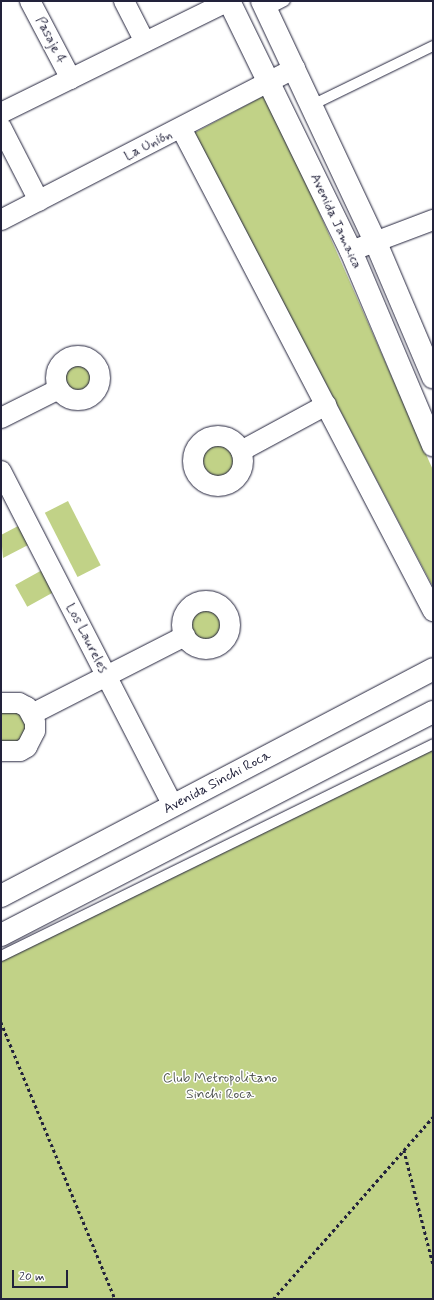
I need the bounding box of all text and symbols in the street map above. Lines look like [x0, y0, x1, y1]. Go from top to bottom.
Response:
street label: Pasaje 4 [32, 14, 70, 66]
street label: La Unión [121, 126, 175, 164]
street label: Avenida Jamaica [307, 171, 365, 271]
street label: Los Laureles [63, 602, 111, 674]
street label: Avenida Sinchi Roca [161, 747, 273, 817]
park label: Club Metropolitano Sinchi Roca [163, 1070, 277, 1102]
scale bar [14, 1262, 70, 1288]
text: 20 m [19, 1269, 45, 1285]

